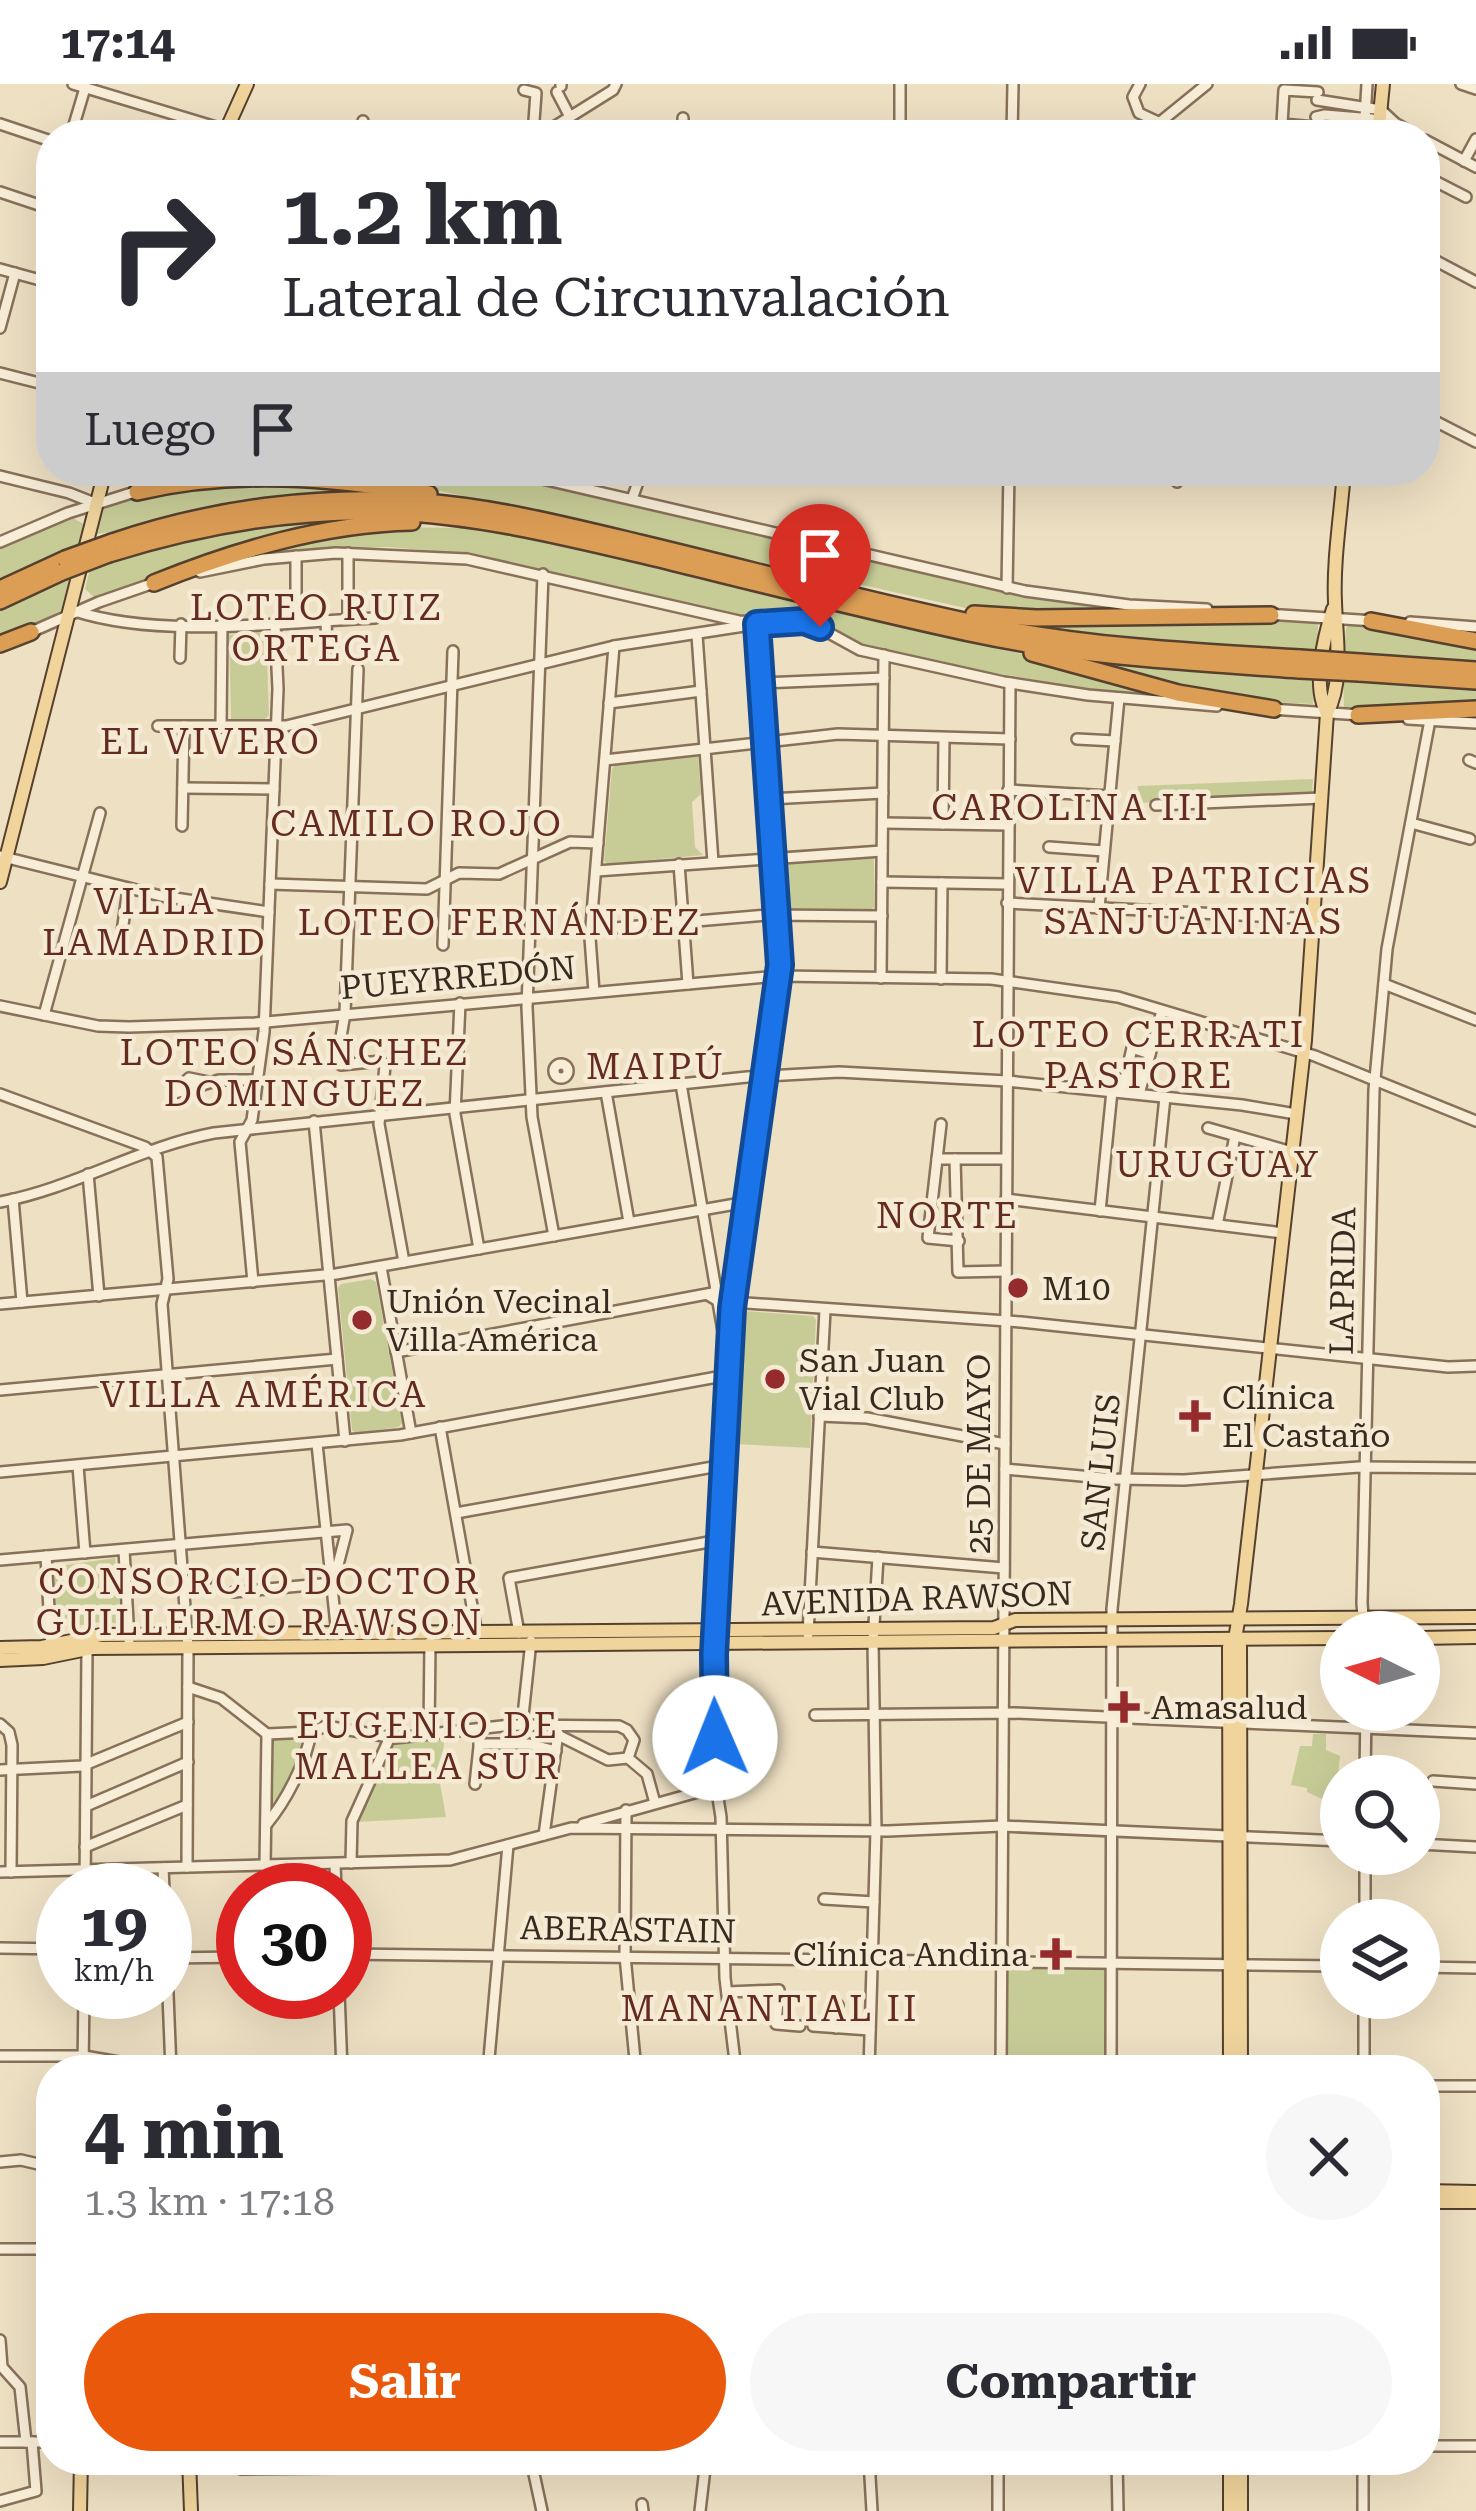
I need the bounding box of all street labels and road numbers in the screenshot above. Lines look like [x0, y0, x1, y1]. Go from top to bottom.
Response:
street label: PUEYRREDÓN [339, 948, 577, 1007]
street label: LAPRIDA [1322, 1207, 1363, 1355]
street label: 25 DE MAYO [959, 1354, 998, 1554]
street label: SAN LUIS [1073, 1392, 1128, 1552]
street label: AVENIDA RAWSON [761, 1574, 1074, 1623]
street label: ABERASTAIN [520, 1908, 736, 1951]

